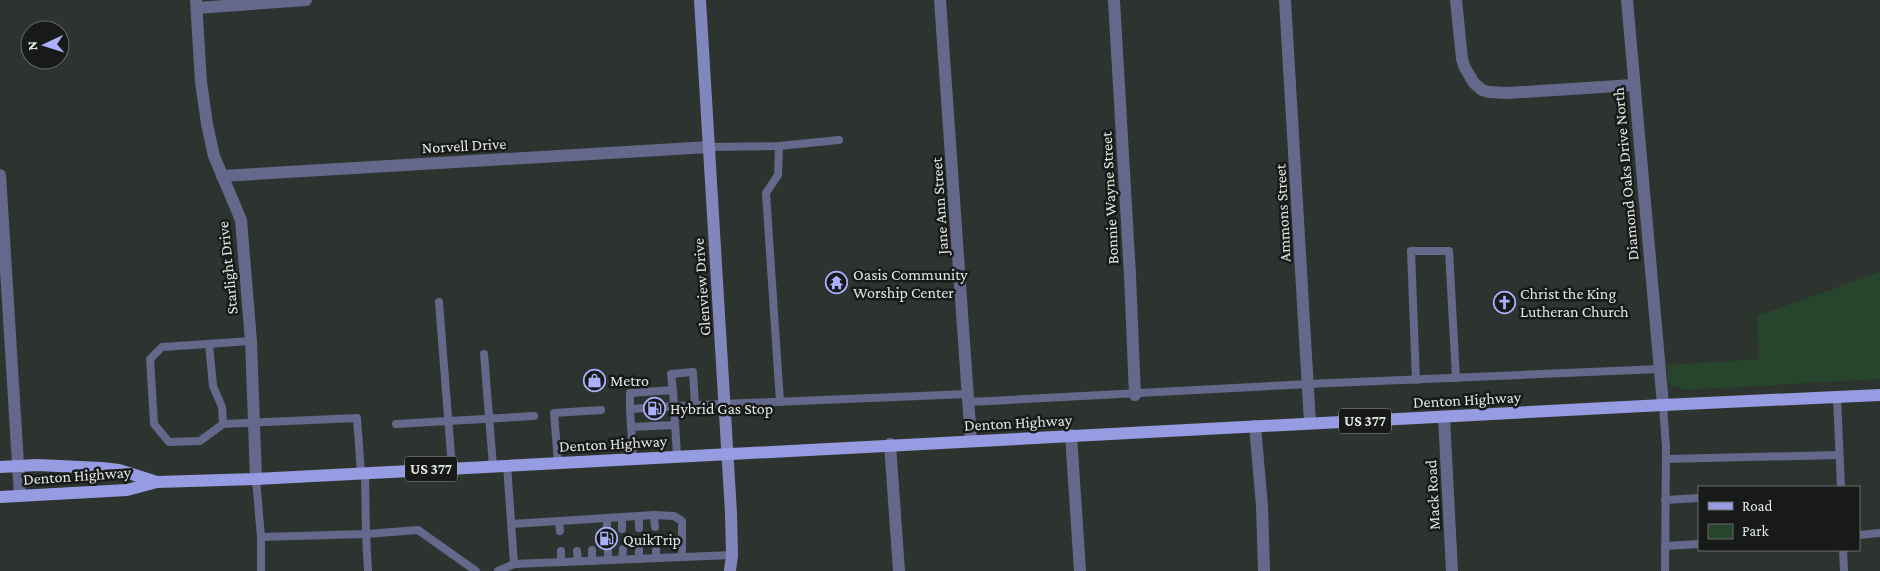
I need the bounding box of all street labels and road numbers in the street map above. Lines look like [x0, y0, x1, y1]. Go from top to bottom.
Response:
street label: Diamond Oaks Drive North [1609, 86, 1642, 261]
street label: Bonnie Wayne Street [1097, 130, 1122, 265]
street label: Norvell Drive [421, 135, 507, 156]
street label: Jane Ann Street [928, 156, 953, 257]
street label: Ammons Street [1271, 163, 1294, 262]
street label: Starlight Drive [214, 220, 242, 315]
street label: Glenview Drive [690, 237, 713, 336]
street label: Denton Highway [1412, 388, 1522, 412]
road number: US 377 [1339, 408, 1391, 434]
street label: Denton Highway [963, 411, 1073, 435]
street label: Denton Highway [558, 432, 668, 456]
road number: US 377 [405, 456, 457, 482]
street label: Mack Road [1422, 459, 1443, 531]
street label: Denton Highway [22, 463, 132, 489]

